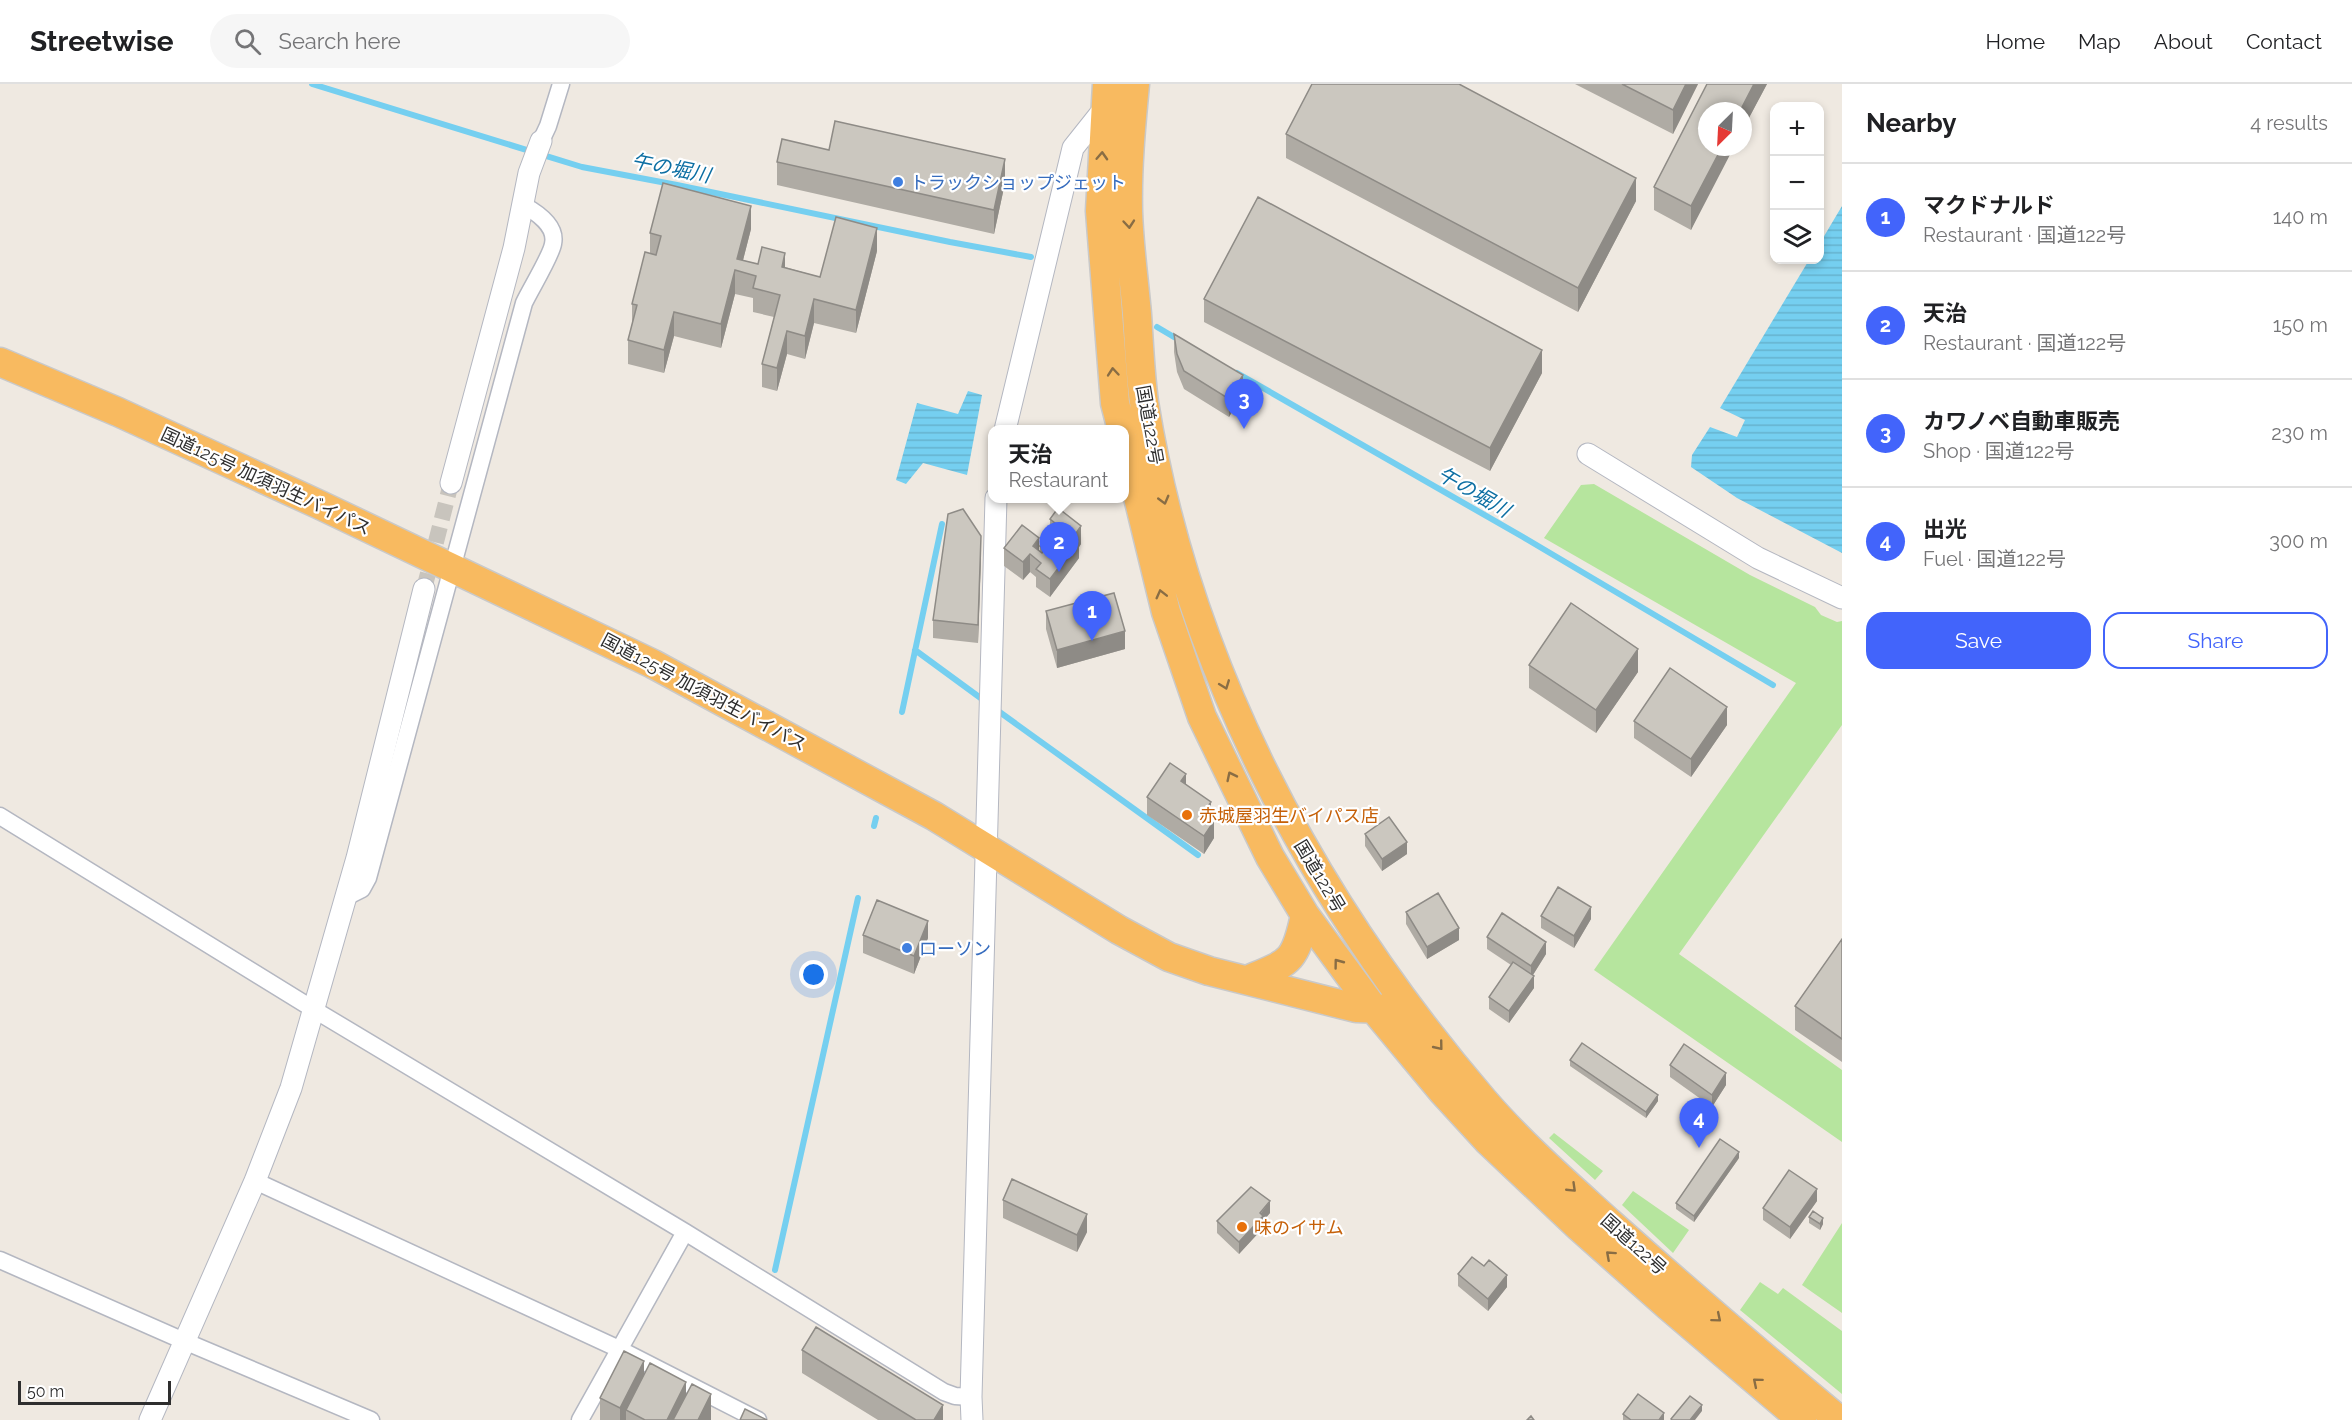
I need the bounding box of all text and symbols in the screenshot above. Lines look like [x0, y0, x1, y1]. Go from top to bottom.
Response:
search box [210, 14, 630, 68]
text: Streetwise [30, 25, 174, 58]
icon: search [231, 25, 264, 58]
text: Search here [279, 28, 401, 54]
text: Home [1986, 29, 2045, 54]
text: Map [2078, 29, 2121, 54]
text: About [2154, 29, 2213, 54]
text: Contact [2246, 29, 2322, 54]
north arrow [1698, 102, 1752, 156]
map controls [1770, 102, 1824, 264]
button: + [1770, 102, 1824, 156]
text: Nearby [1866, 108, 1956, 138]
text: 4 results [2250, 111, 2328, 135]
water label: 午の堀川 [629, 149, 715, 188]
one-way arrow [1096, 152, 1109, 161]
button: − [1770, 156, 1824, 210]
place label: トラックショップジェット [910, 172, 1126, 193]
marker: トラックショップジェット [891, 175, 905, 189]
text: マクドナルド [1923, 192, 2055, 218]
text: 1 [1881, 205, 1890, 229]
text: 140 m [2273, 205, 2328, 229]
button: layers [1770, 210, 1824, 264]
one-way arrow [1122, 219, 1135, 228]
text: Restaurant · 国道122号 [1923, 223, 2126, 247]
text: 天治 [1923, 300, 1967, 326]
text: 2 [1880, 313, 1891, 337]
text: 150 m [2273, 313, 2328, 337]
text: Restaurant · 国道122号 [1923, 331, 2126, 355]
one-way arrow [1106, 367, 1119, 376]
pin: 3 [1224, 380, 1264, 429]
street label: 国道122号 [1133, 384, 1167, 466]
text: カワノベ自動車販売 [1923, 408, 2120, 434]
text: 3 [1880, 421, 1891, 445]
text: 230 m [2271, 421, 2328, 445]
street label: 国道125号 加須羽生バイパス [158, 423, 374, 539]
popup [988, 425, 1129, 503]
text: Shop · 国道122号 [1923, 439, 2074, 463]
text: 天治 [1009, 441, 1053, 467]
water label: 午の堀川 [1433, 462, 1516, 523]
text: Restaurant [1009, 468, 1108, 492]
one-way arrow [1157, 494, 1169, 505]
text: 出光 [1923, 516, 1967, 542]
pin: 2 [1040, 522, 1078, 572]
text: 4 [1880, 529, 1891, 553]
text: 300 m [2269, 529, 2328, 553]
text: Fuel · 国道122号 [1923, 547, 2066, 571]
one-way arrow [1156, 590, 1169, 600]
pin: 1 [1072, 592, 1112, 641]
button: Save [1866, 612, 2091, 669]
button: Share [2103, 612, 2328, 669]
street label: 国道125号 加須羽生バイパス [598, 629, 810, 755]
one-way arrow [1218, 679, 1230, 690]
one-way arrow [1226, 772, 1238, 783]
place label: 赤城屋羽生バイパス店 [1199, 805, 1379, 826]
marker: 赤城屋羽生バイパス店 [1180, 808, 1194, 822]
street label: 国道122号 [1290, 836, 1350, 916]
place label: ローソン [919, 938, 991, 959]
marker: ローソン [900, 941, 914, 955]
one-way arrow [1335, 959, 1346, 970]
your location [799, 960, 828, 989]
one-way arrow [1432, 1039, 1443, 1050]
pin: 4 [1680, 1098, 1718, 1148]
one-way arrow [1566, 1181, 1576, 1192]
street label: 国道122号 [1597, 1209, 1671, 1279]
place label: 味のイサム [1254, 1217, 1344, 1238]
marker: 味のイサム [1235, 1220, 1249, 1234]
one-way arrow [1606, 1251, 1616, 1262]
one-way arrow [1710, 1311, 1721, 1322]
scale bar [18, 1378, 171, 1406]
one-way arrow [1753, 1379, 1764, 1390]
text: 50 m [27, 1382, 64, 1401]

